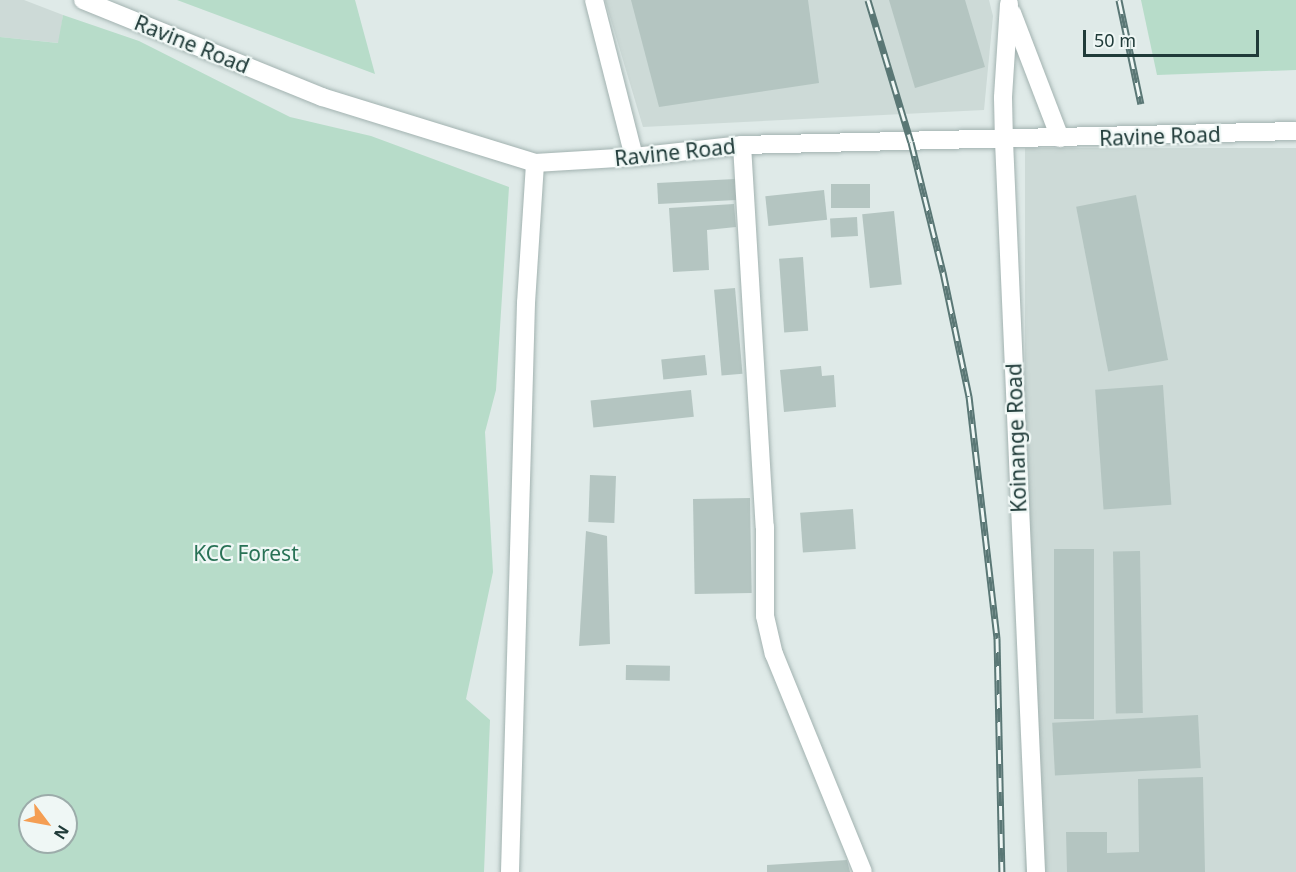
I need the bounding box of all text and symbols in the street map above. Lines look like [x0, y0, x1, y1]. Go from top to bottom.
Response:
street label: Ravine Road [131, 10, 253, 78]
scale bar [1086, 18, 1262, 56]
text: 50 m [1094, 28, 1136, 52]
street label: Ravine Road [1099, 121, 1221, 151]
street label: Ravine Road [613, 133, 737, 171]
street label: Koinange Road [1001, 363, 1031, 513]
park label: KCC Forest [193, 540, 299, 566]
north arrow [18, 794, 78, 854]
text: N [49, 821, 74, 844]

